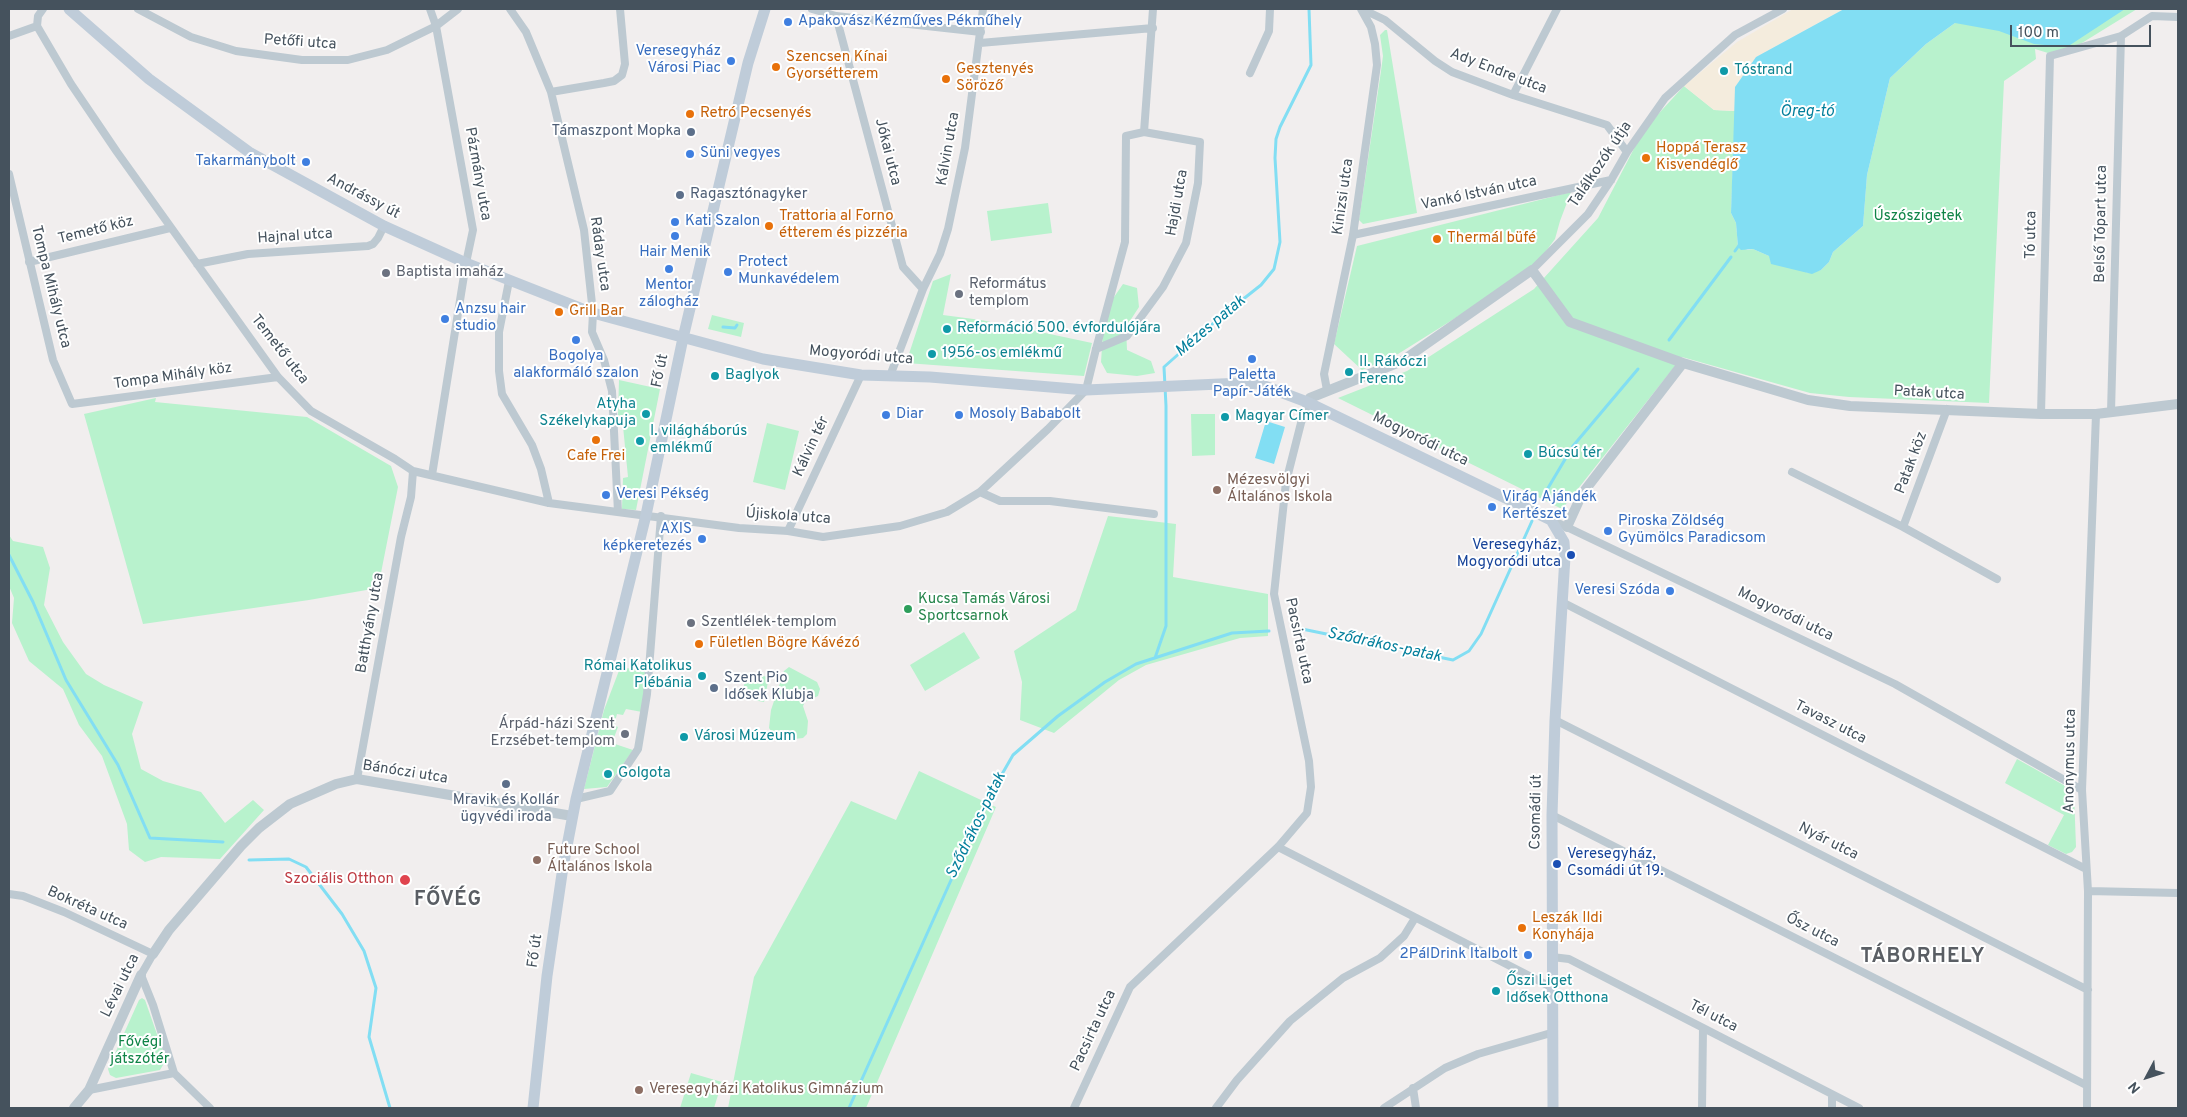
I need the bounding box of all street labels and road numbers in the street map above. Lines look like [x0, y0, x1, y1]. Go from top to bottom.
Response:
street label: Petőfi utca [263, 31, 337, 55]
street label: Ady Endre utca [1447, 45, 1549, 99]
street label: Kálvin utca [934, 111, 964, 187]
street label: Jókai utca [870, 117, 904, 187]
street label: Találkozók útja [1566, 118, 1636, 212]
street label: Pázmány utca [460, 126, 494, 222]
street label: Kinizsi utca [1330, 158, 1358, 236]
street label: Belső Tópart utca [2092, 165, 2112, 283]
street label: Hajdi utca [1163, 168, 1193, 238]
street label: Andrássy út [323, 170, 403, 224]
street label: Vankó István utca [1420, 173, 1538, 215]
street label: Tó utca [2023, 211, 2041, 259]
street label: Temető köz [56, 213, 136, 249]
street label: Ráday utca [585, 216, 613, 292]
street label: Tompa Mihály utca [26, 224, 74, 350]
street label: Hajnal utca [257, 225, 333, 249]
street label: Temető utca [246, 312, 312, 388]
street label: Mogyoródi utca [808, 342, 914, 370]
street label: Fő út [649, 353, 673, 389]
street label: Tompa Mihály köz [113, 360, 233, 394]
street label: Patak utca [1893, 383, 1965, 405]
street label: Mogyoródi utca [1369, 409, 1471, 471]
street label: Kálvin tér [790, 414, 834, 480]
street label: Patak köz [1892, 429, 1932, 497]
street label: Újiskola utca [745, 505, 831, 529]
street label: Batthyány utca [353, 571, 389, 675]
street label: Mogyoródi utca [1734, 584, 1836, 646]
street label: Pacsirta utca [1280, 596, 1316, 686]
street label: Tavasz utca [1791, 697, 1869, 749]
street label: Anonymus utca [2061, 709, 2081, 813]
street label: Bánóczi utca [361, 757, 449, 789]
street label: Csomádi út [1527, 774, 1547, 850]
street label: Nyár utca [1795, 819, 1861, 865]
street label: Bokréta utca [44, 883, 130, 935]
street label: Ősz utca [1782, 910, 1842, 952]
street label: Fő út [525, 933, 547, 969]
street label: Lévai utca [98, 951, 144, 1021]
street label: Pacsirta utca [1067, 987, 1121, 1075]
street label: Tél utca [1686, 997, 1740, 1037]

